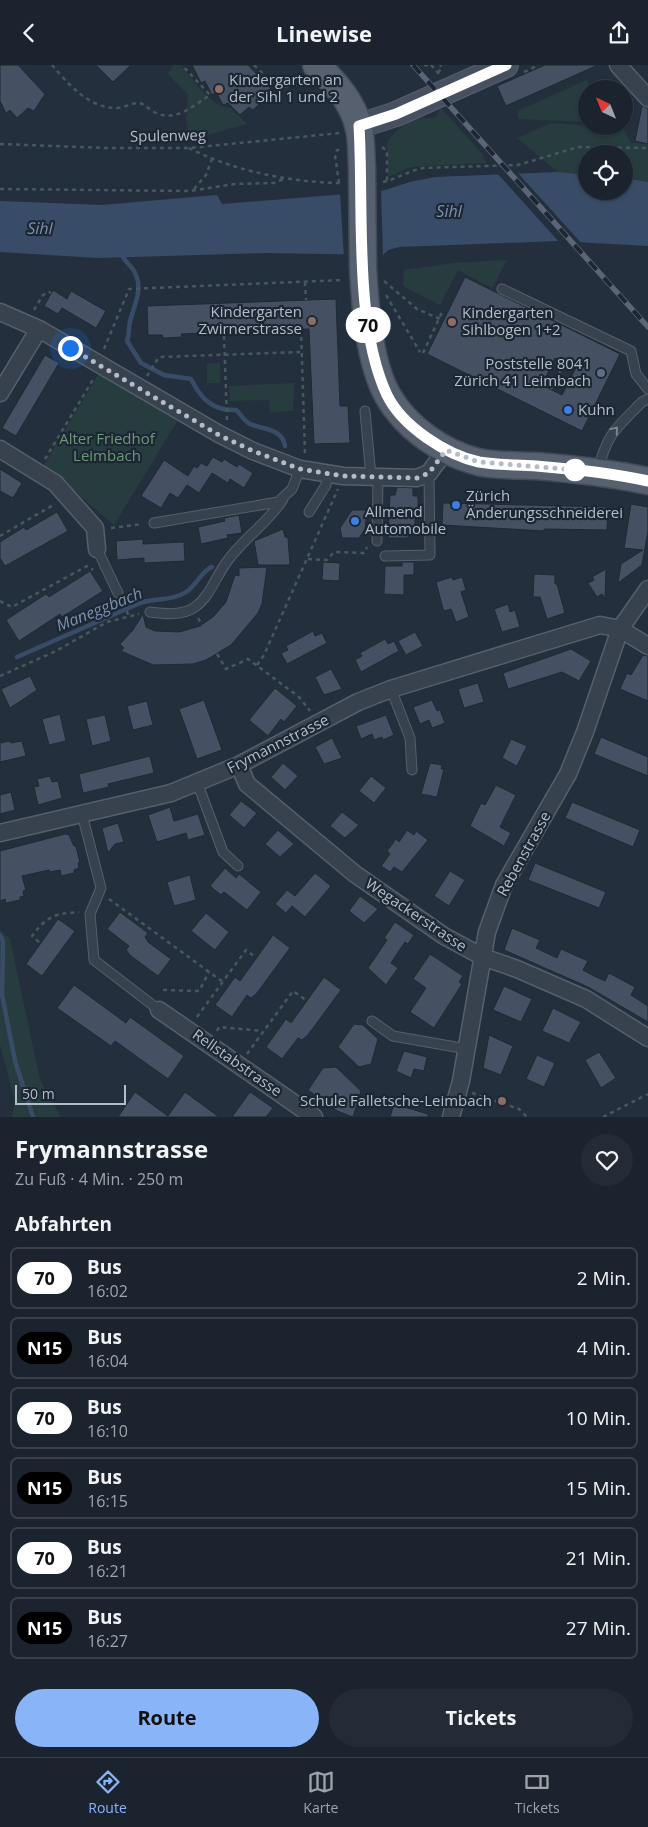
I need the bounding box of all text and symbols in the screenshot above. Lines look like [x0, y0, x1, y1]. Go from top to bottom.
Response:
text: Linewise [276, 18, 372, 48]
icon: back [15, 19, 43, 47]
icon: share [605, 19, 633, 47]
place label: Kindergarten an der Sihl 1 und 2 [229, 69, 342, 106]
north arrow [578, 80, 632, 135]
map controls [578, 80, 633, 200]
marker: Kindergarten an der Sihl 1 und 2 [213, 83, 225, 95]
street label: Spulenweg [130, 124, 206, 146]
button: locate [578, 145, 633, 200]
water label: Sihl [436, 200, 463, 222]
water label: Sihl [27, 217, 54, 239]
place label: Kindergarten Zwirnerstrasse [198, 301, 302, 338]
place label: Kindergarten Sihlbogen 1+2 [462, 302, 561, 339]
line badge: 70 [346, 309, 390, 341]
text: 70 [358, 313, 378, 337]
marker: Kindergarten Zwirnerstrasse [306, 315, 318, 327]
marker: Kindergarten Sihlbogen 1+2 [446, 316, 458, 328]
your location [58, 336, 83, 361]
place label: Poststelle 8041 Zürich 41 Leimbach [454, 353, 591, 390]
marker: Poststelle 8041 Zürich 41 Leimbach [595, 367, 607, 379]
place label: Kuhn [578, 399, 615, 419]
marker: Kuhn [562, 404, 574, 416]
one-way arrow [610, 427, 618, 436]
park label: Alter Friedhof Leimbach [59, 428, 156, 465]
unlabelled marker [564, 459, 586, 481]
place label: Zürich Änderungsschneiderei [466, 485, 623, 522]
marker: Zürich Änderungsschneiderei [450, 499, 462, 511]
place label: Allmend Automobile [365, 501, 446, 538]
marker: Allmend Automobile [349, 515, 361, 527]
water label: Maneggbach [53, 582, 145, 636]
street label: Frymannstrasse [223, 709, 332, 777]
street label: Rebenstrasse [492, 807, 555, 900]
street label: Wegackerstrasse [362, 873, 471, 955]
street label: Rellstabstrasse [189, 1024, 286, 1100]
scale bar [15, 1082, 126, 1105]
text: 50 m [22, 1084, 55, 1103]
place label: Schule Falletsche-Leimbach [300, 1090, 492, 1110]
marker: Schule Falletsche-Leimbach [496, 1095, 508, 1107]
text: Frymannstrasse [15, 1132, 208, 1165]
button: heart [581, 1134, 633, 1186]
text: Zu Fuß · 4 Min. · 250 m [15, 1168, 183, 1190]
text: Abfahrten [15, 1211, 112, 1237]
text: Bus [87, 1254, 122, 1280]
text: 2 Min. [577, 1265, 631, 1291]
text: 70 [34, 1266, 55, 1290]
text: 16:02 [87, 1280, 128, 1302]
text: Bus [87, 1324, 122, 1350]
text: 4 Min. [577, 1335, 631, 1361]
text: N15 [27, 1336, 62, 1360]
text: 16:04 [87, 1350, 128, 1372]
text: Bus [87, 1394, 122, 1420]
text: 10 Min. [566, 1405, 631, 1431]
text: 70 [34, 1406, 55, 1430]
text: 16:10 [87, 1420, 128, 1442]
text: Bus [87, 1464, 122, 1490]
text: 15 Min. [566, 1475, 631, 1501]
text: N15 [27, 1476, 62, 1500]
text: 16:15 [87, 1490, 128, 1512]
text: Bus [87, 1534, 122, 1560]
text: 21 Min. [566, 1545, 631, 1571]
text: 70 [34, 1546, 55, 1570]
text: 16:21 [87, 1560, 128, 1582]
text: Bus [87, 1604, 122, 1630]
text: 27 Min. [566, 1615, 631, 1641]
text: N15 [27, 1616, 62, 1640]
text: 16:27 [87, 1630, 128, 1652]
button: Route [15, 1689, 319, 1747]
button: Tickets [329, 1689, 633, 1747]
tab: Route [88, 1768, 127, 1817]
tab: Karte [303, 1768, 338, 1817]
tab: Tickets [515, 1768, 560, 1817]

